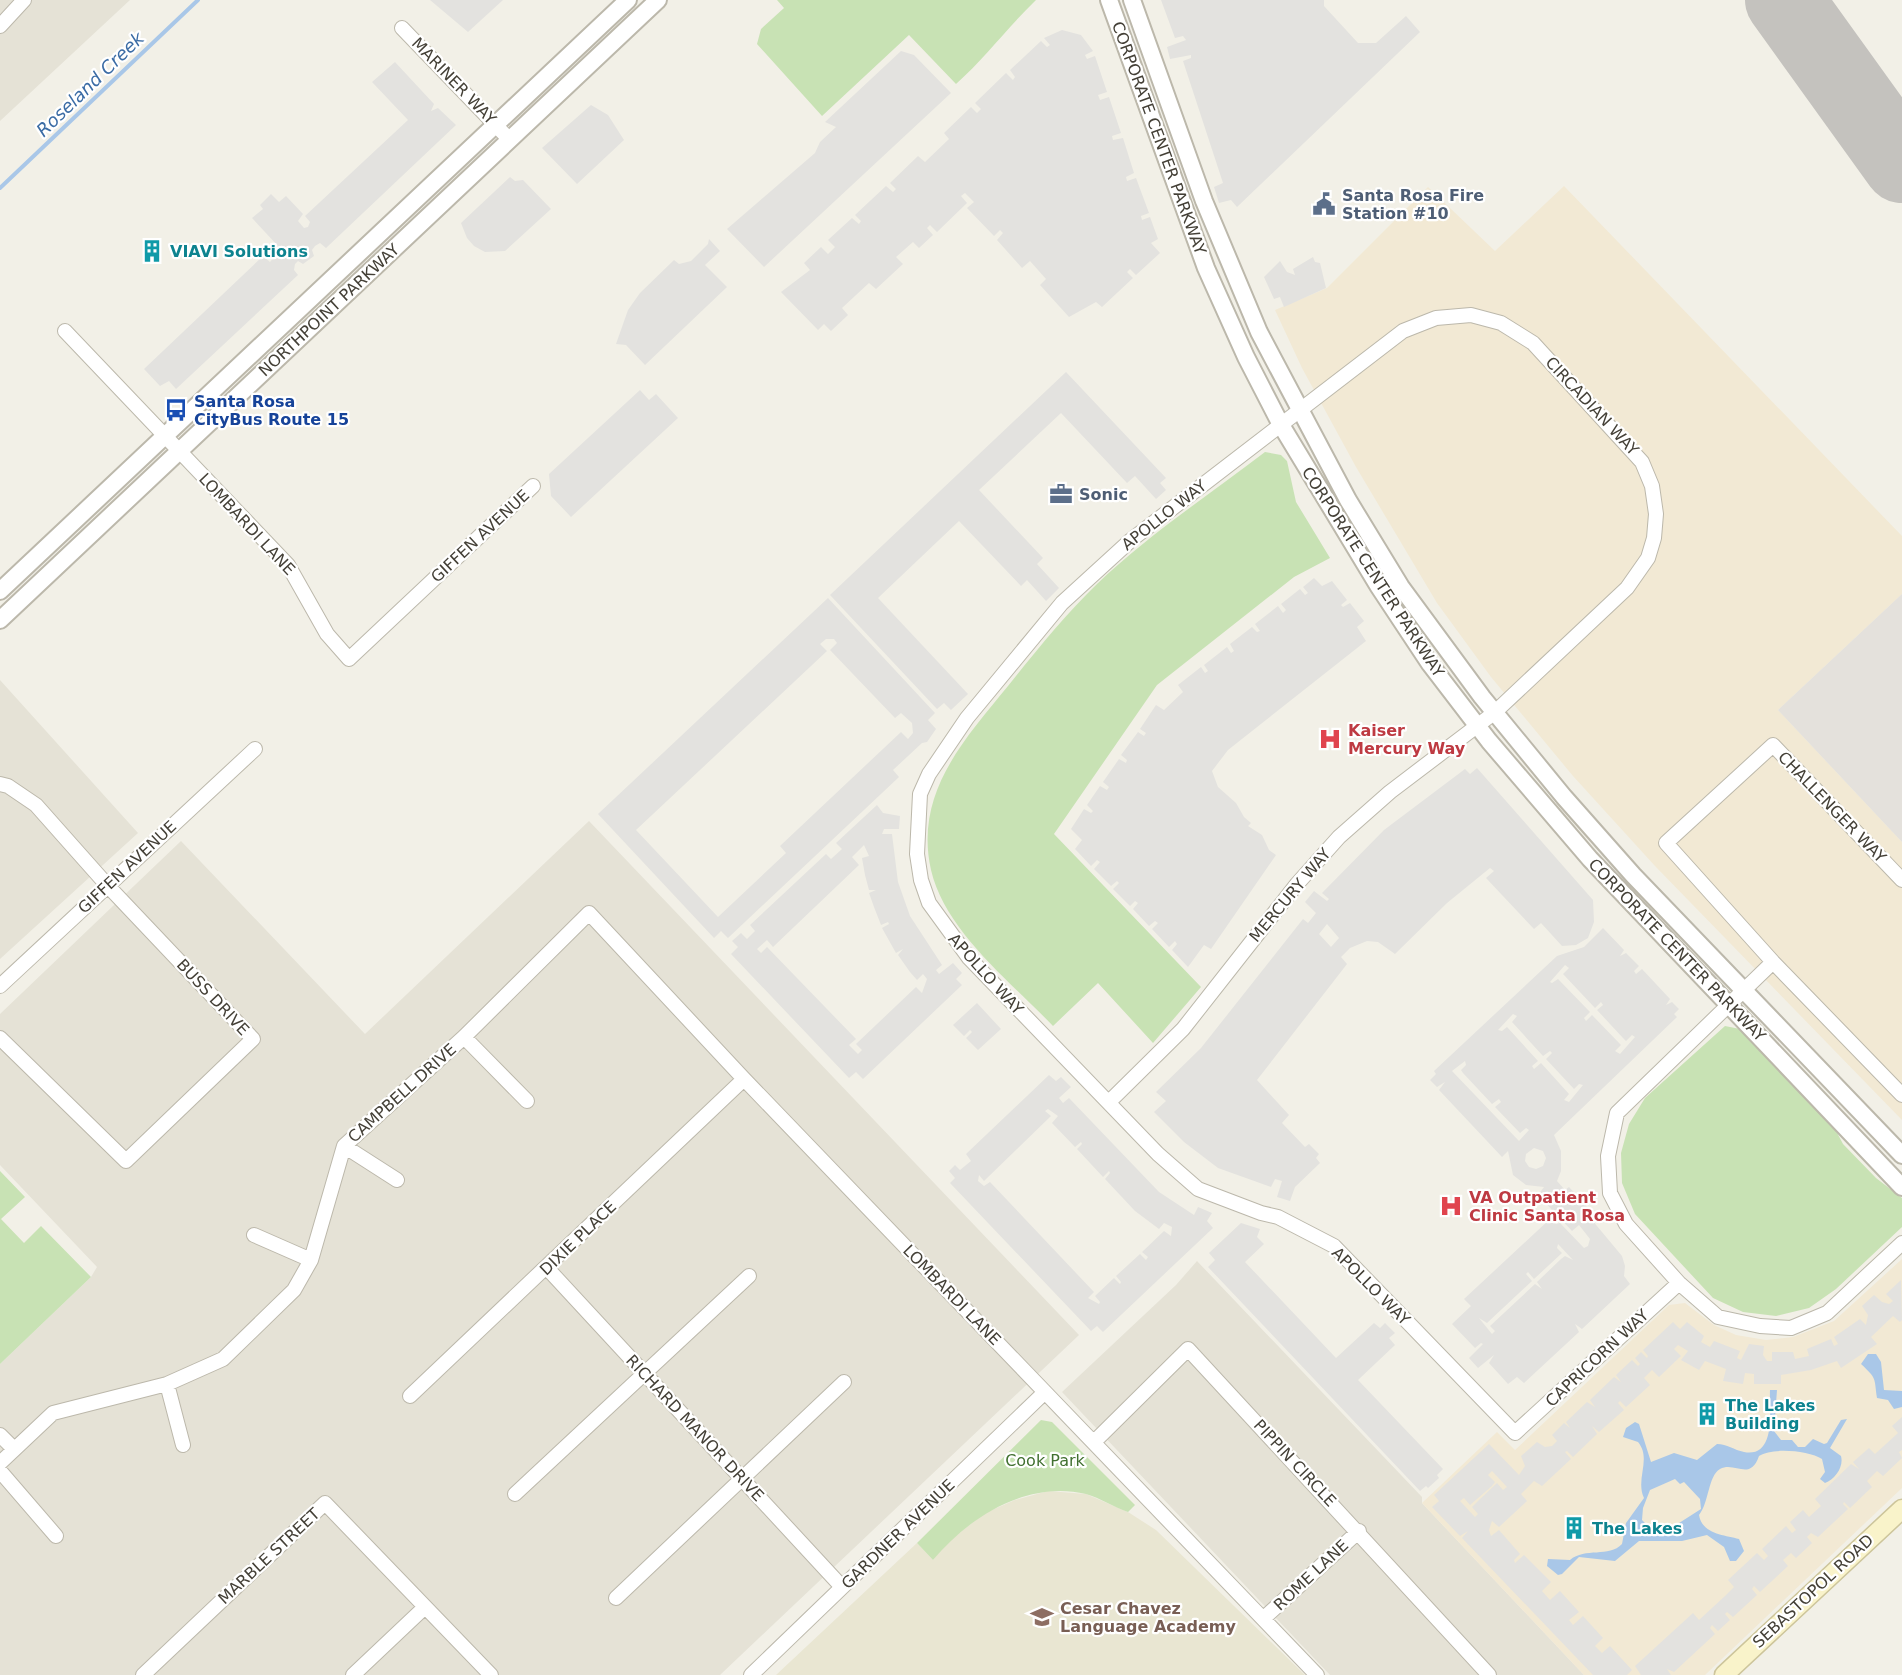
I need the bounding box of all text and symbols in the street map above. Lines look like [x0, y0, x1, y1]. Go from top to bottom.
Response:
street label: CORPORATE CENTER PARKWAY [1108, 19, 1210, 257]
water label: Roseland Creek [32, 26, 149, 141]
street label: MARINER WAY [408, 34, 500, 129]
place label: Santa Rosa Fire Station #10 [1342, 186, 1484, 223]
public building icon: Santa Rosa Fire Station #10 [1311, 191, 1337, 217]
building icon: VIAVI Solutions [139, 238, 165, 264]
street label: NORTHPOINT PARKWAY [255, 240, 403, 380]
place label: VIAVI Solutions [170, 242, 308, 261]
street label: CIRCADIAN WAY [1541, 353, 1643, 459]
place label: Santa Rosa CityBus Route 15 [194, 392, 349, 429]
bus stop icon: Santa Rosa CityBus Route 15 [163, 397, 189, 423]
street label: CORPORATE CENTER PARKWAY [1298, 463, 1448, 681]
street label: LOMBARDI LANE [195, 469, 299, 579]
street label: APOLLO WAY [1118, 476, 1210, 554]
office icon: Sonic [1048, 481, 1074, 507]
place label: Sonic [1079, 485, 1128, 504]
street label: GIFFEN AVENUE [427, 486, 533, 586]
place label: Kaiser Mercury Way [1348, 721, 1466, 758]
hospital icon: Kaiser Mercury Way [1317, 726, 1343, 752]
street label: CHALLENGER WAY [1774, 747, 1890, 867]
street label: GIFFEN AVENUE [74, 817, 180, 917]
street label: MERCURY WAY [1245, 844, 1335, 946]
street label: CORPORATE CENTER PARKWAY [1585, 855, 1770, 1045]
street label: APOLLO WAY [945, 930, 1028, 1019]
street label: BUSS DRIVE [173, 955, 253, 1039]
street label: CAMPBELL DRIVE [344, 1040, 460, 1146]
place label: VA Outpatient Clinic Santa Rosa [1469, 1188, 1625, 1225]
hospital icon: VA Outpatient Clinic Santa Rosa [1438, 1193, 1464, 1219]
street label: DIXIE PLACE [536, 1197, 620, 1279]
street label: LOMBARDI LANE [899, 1241, 1005, 1349]
street label: APOLLO WAY [1328, 1243, 1414, 1329]
street label: CAPRICORN WAY [1542, 1305, 1653, 1411]
street label: RICHARD MANOR DRIVE [622, 1351, 768, 1505]
place label: The Lakes Building [1725, 1396, 1815, 1433]
building icon: The Lakes Building [1694, 1401, 1720, 1427]
street label: PIPPIN CIRCLE [1250, 1416, 1340, 1510]
park label: Cook Park [1005, 1451, 1086, 1470]
street label: GARDNER AVENUE [838, 1475, 958, 1593]
street label: MARBLE STREET [214, 1504, 324, 1608]
building icon: The Lakes [1561, 1515, 1587, 1541]
place label: The Lakes [1592, 1519, 1682, 1538]
street label: SEBASTOPOL ROAD [1749, 1530, 1877, 1652]
street label: ROME LANE [1270, 1536, 1352, 1614]
place label: Cesar Chavez Language Academy [1060, 1599, 1237, 1636]
school or university icon: Cesar Chavez Language Academy [1029, 1604, 1055, 1630]

